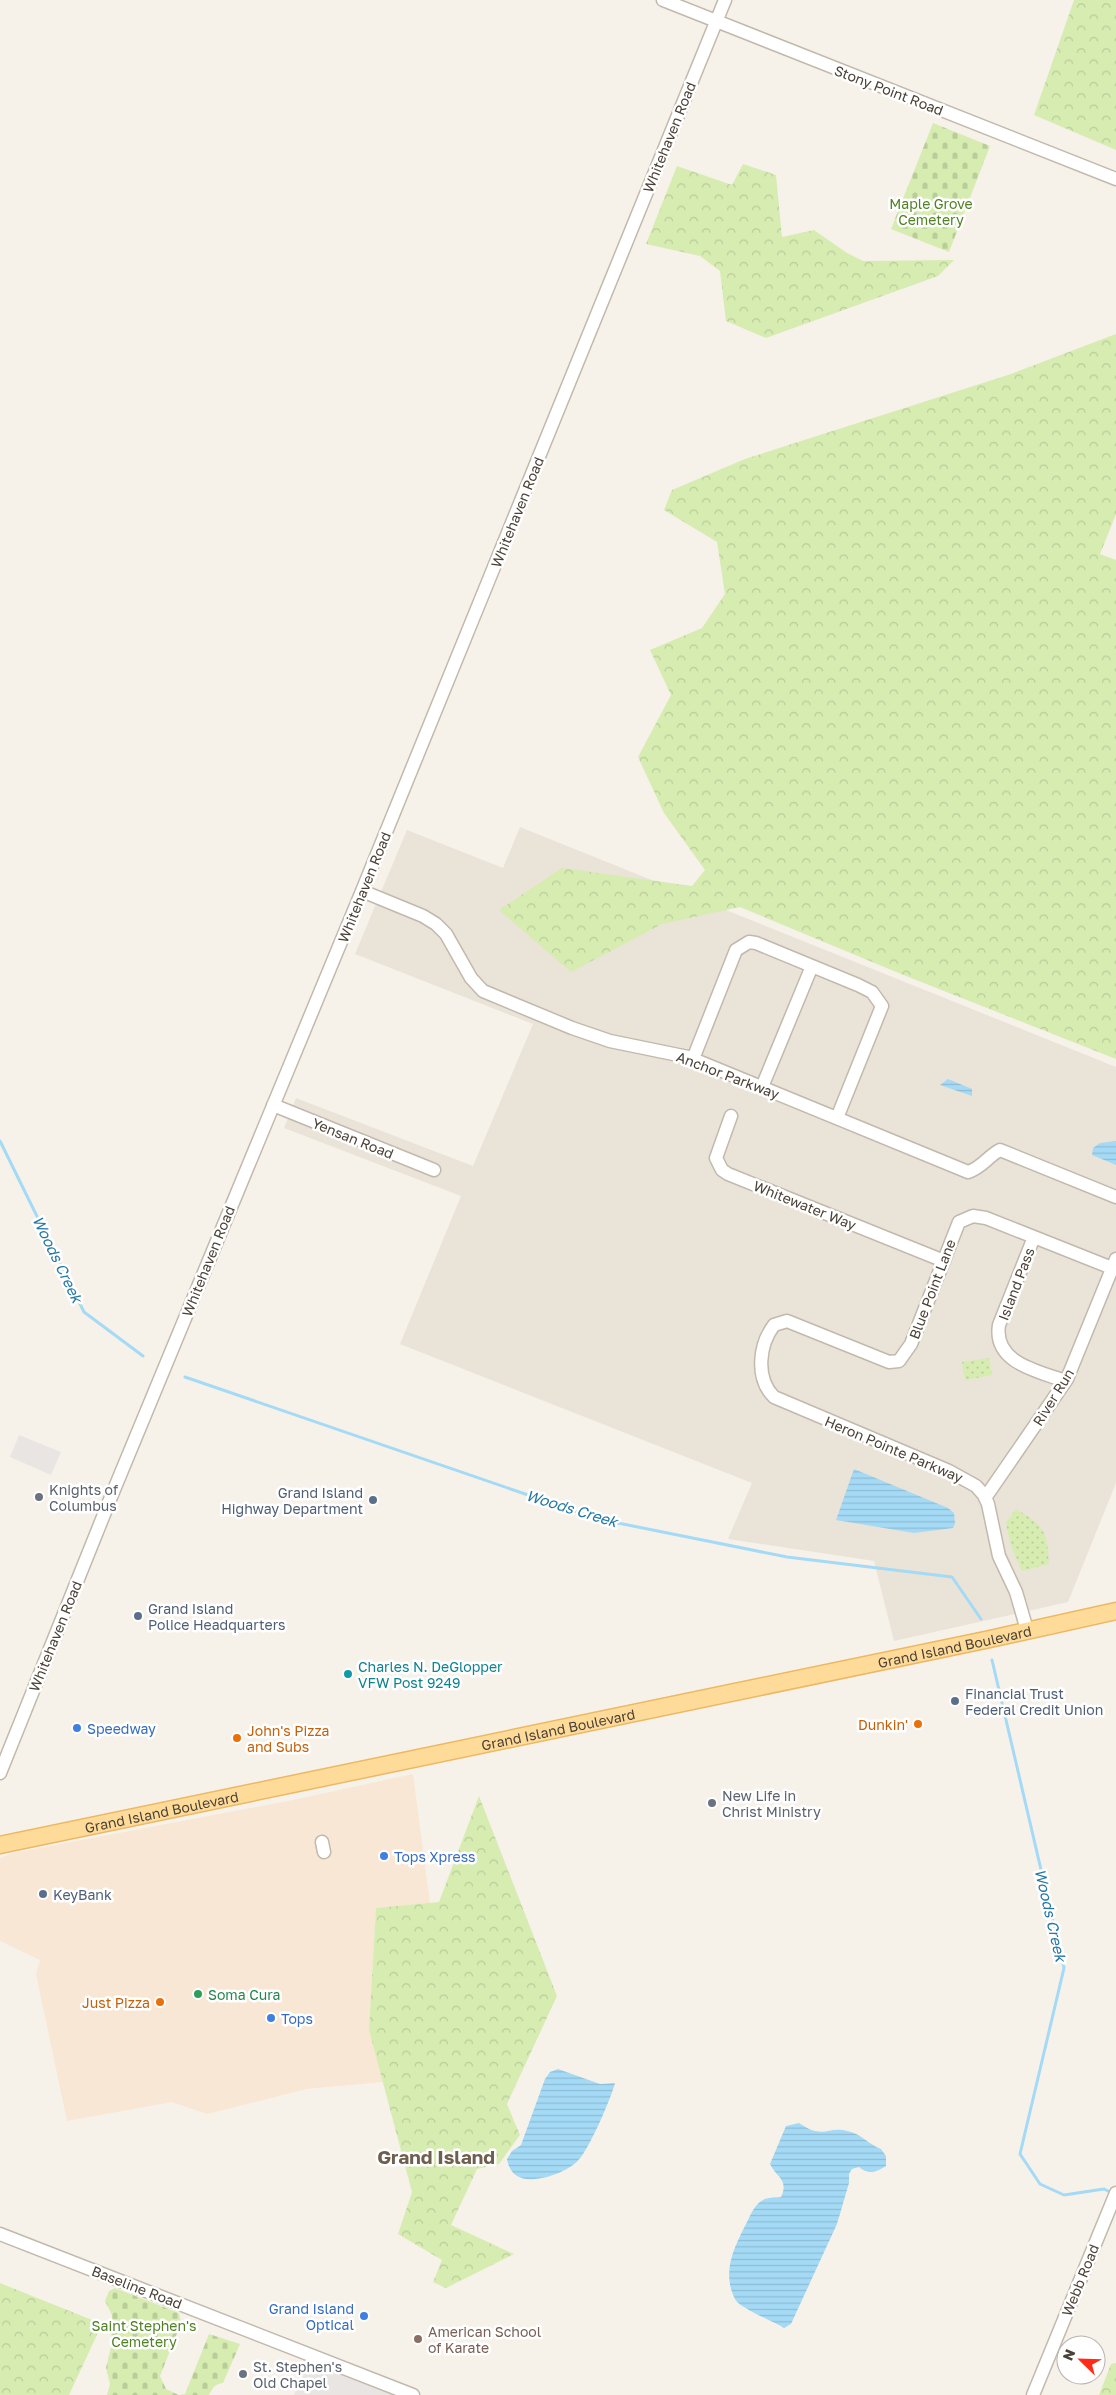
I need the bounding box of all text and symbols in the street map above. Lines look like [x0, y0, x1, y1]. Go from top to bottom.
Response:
street label: Stony Point Road [832, 61, 946, 119]
street label: Whitehaven Road [639, 79, 699, 195]
park label: Maple Grove Cemetery [889, 195, 973, 228]
street label: Whitehaven Road [487, 454, 547, 570]
street label: Whitehaven Road [334, 829, 394, 945]
street label: Anchor Parkway [674, 1048, 782, 1102]
street label: Yensan Road [310, 1114, 396, 1162]
street label: Whitewater Way [751, 1177, 859, 1233]
street label: Whitehaven Road [178, 1203, 238, 1319]
water label: Woods Creek [29, 1213, 87, 1307]
street label: Blue Point Lane [905, 1237, 959, 1341]
street label: Island Pass [994, 1245, 1038, 1323]
street label: River Run [1029, 1365, 1077, 1429]
street label: Heron Pointe Parkway [822, 1412, 966, 1486]
place label: Knights of Columbus [49, 1481, 118, 1514]
place label: Grand Island Highway Department [221, 1484, 363, 1517]
water label: Woods Creek [524, 1486, 621, 1531]
marker: Knights of Columbus [33, 1491, 45, 1503]
marker: Grand Island Highway Department [367, 1494, 379, 1506]
street label: Whitehaven Road [25, 1578, 85, 1694]
place label: Grand Island Police Headquarters [148, 1600, 286, 1633]
marker: Grand Island Police Headquarters [132, 1610, 144, 1622]
street label: Grand Island Boulevard [876, 1622, 1033, 1671]
place label: Charles N. DeGlopper VFW Post 9249 [358, 1658, 503, 1691]
marker: Charles N. DeGlopper VFW Post 9249 [342, 1668, 354, 1680]
place label: Financial Trust Federal Credit Union [965, 1685, 1103, 1718]
marker: Financial Trust Federal Credit Union [949, 1695, 961, 1707]
street label: Grand Island Boulevard [480, 1705, 636, 1753]
place label: Dunkin' [858, 1716, 908, 1733]
marker: Dunkin' [912, 1718, 924, 1730]
place label: Speedway [87, 1720, 156, 1737]
marker: Speedway [71, 1722, 83, 1734]
place label: John's Pizza and Subs [247, 1722, 330, 1755]
marker: John's Pizza and Subs [231, 1732, 243, 1744]
street label: Grand Island Boulevard [83, 1787, 240, 1836]
place label: New Life in Christ Ministry [722, 1787, 821, 1820]
marker: New Life in Christ Ministry [706, 1797, 718, 1809]
place label: Tops Xpress [394, 1848, 475, 1865]
marker: Tops Xpress [378, 1850, 390, 1862]
water label: Woods Creek [1032, 1867, 1071, 1965]
place label: KeyBank [53, 1886, 112, 1903]
marker: KeyBank [37, 1888, 49, 1900]
place label: Soma Cura [208, 1986, 280, 2003]
marker: Soma Cura [192, 1988, 204, 2000]
place label: Just Pizza [82, 1994, 150, 2011]
marker: Just Pizza [154, 1996, 166, 2008]
place label: Tops [281, 2010, 313, 2027]
marker: Tops [265, 2012, 277, 2024]
district label: Grand Island [377, 2145, 495, 2168]
street label: Webb Road [1058, 2242, 1102, 2318]
street label: Baseline Road [89, 2262, 185, 2312]
place label: Grand Island Optical [269, 2300, 354, 2333]
marker: Grand Island Optical [358, 2310, 370, 2322]
park label: Saint Stephen's Cemetery [92, 2317, 196, 2350]
place label: American School of Karate [428, 2323, 541, 2356]
marker: American School of Karate [412, 2333, 424, 2345]
north arrow [1056, 2335, 1106, 2385]
text: N [1059, 2347, 1078, 2363]
place label: St. Stephen's Old Chapel [253, 2358, 342, 2391]
marker: St. Stephen's Old Chapel [237, 2368, 249, 2380]

